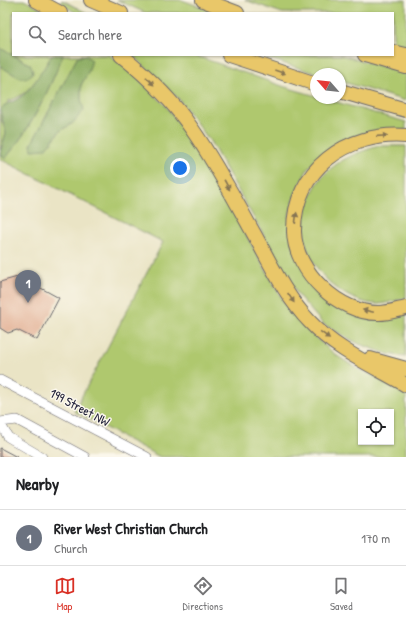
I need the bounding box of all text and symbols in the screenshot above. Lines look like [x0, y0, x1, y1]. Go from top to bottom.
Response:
search box [12, 12, 394, 56]
icon: search [26, 23, 48, 45]
text: Search here [58, 24, 122, 45]
north arrow [310, 68, 346, 104]
one-way arrow [274, 69, 286, 75]
one-way arrow [145, 76, 155, 86]
one-way arrow [376, 133, 388, 140]
your location [170, 158, 190, 178]
one-way arrow [223, 179, 230, 191]
one-way arrow [293, 212, 299, 224]
pin: 1 [15, 270, 41, 303]
one-way arrow [287, 293, 295, 303]
one-way arrow [362, 308, 374, 314]
one-way arrow [320, 331, 330, 339]
street label: 199 Street NW [47, 384, 113, 430]
map controls [358, 409, 394, 445]
button: locate [358, 409, 394, 445]
text: Nearby [16, 472, 59, 495]
text: River West Christian Church [54, 518, 207, 539]
text: 1 [27, 529, 31, 547]
text: 170 m [361, 529, 390, 547]
text: Church [54, 539, 87, 557]
tab: Map [54, 575, 76, 613]
tab: Directions [183, 575, 223, 613]
tab: Saved [330, 575, 352, 613]

